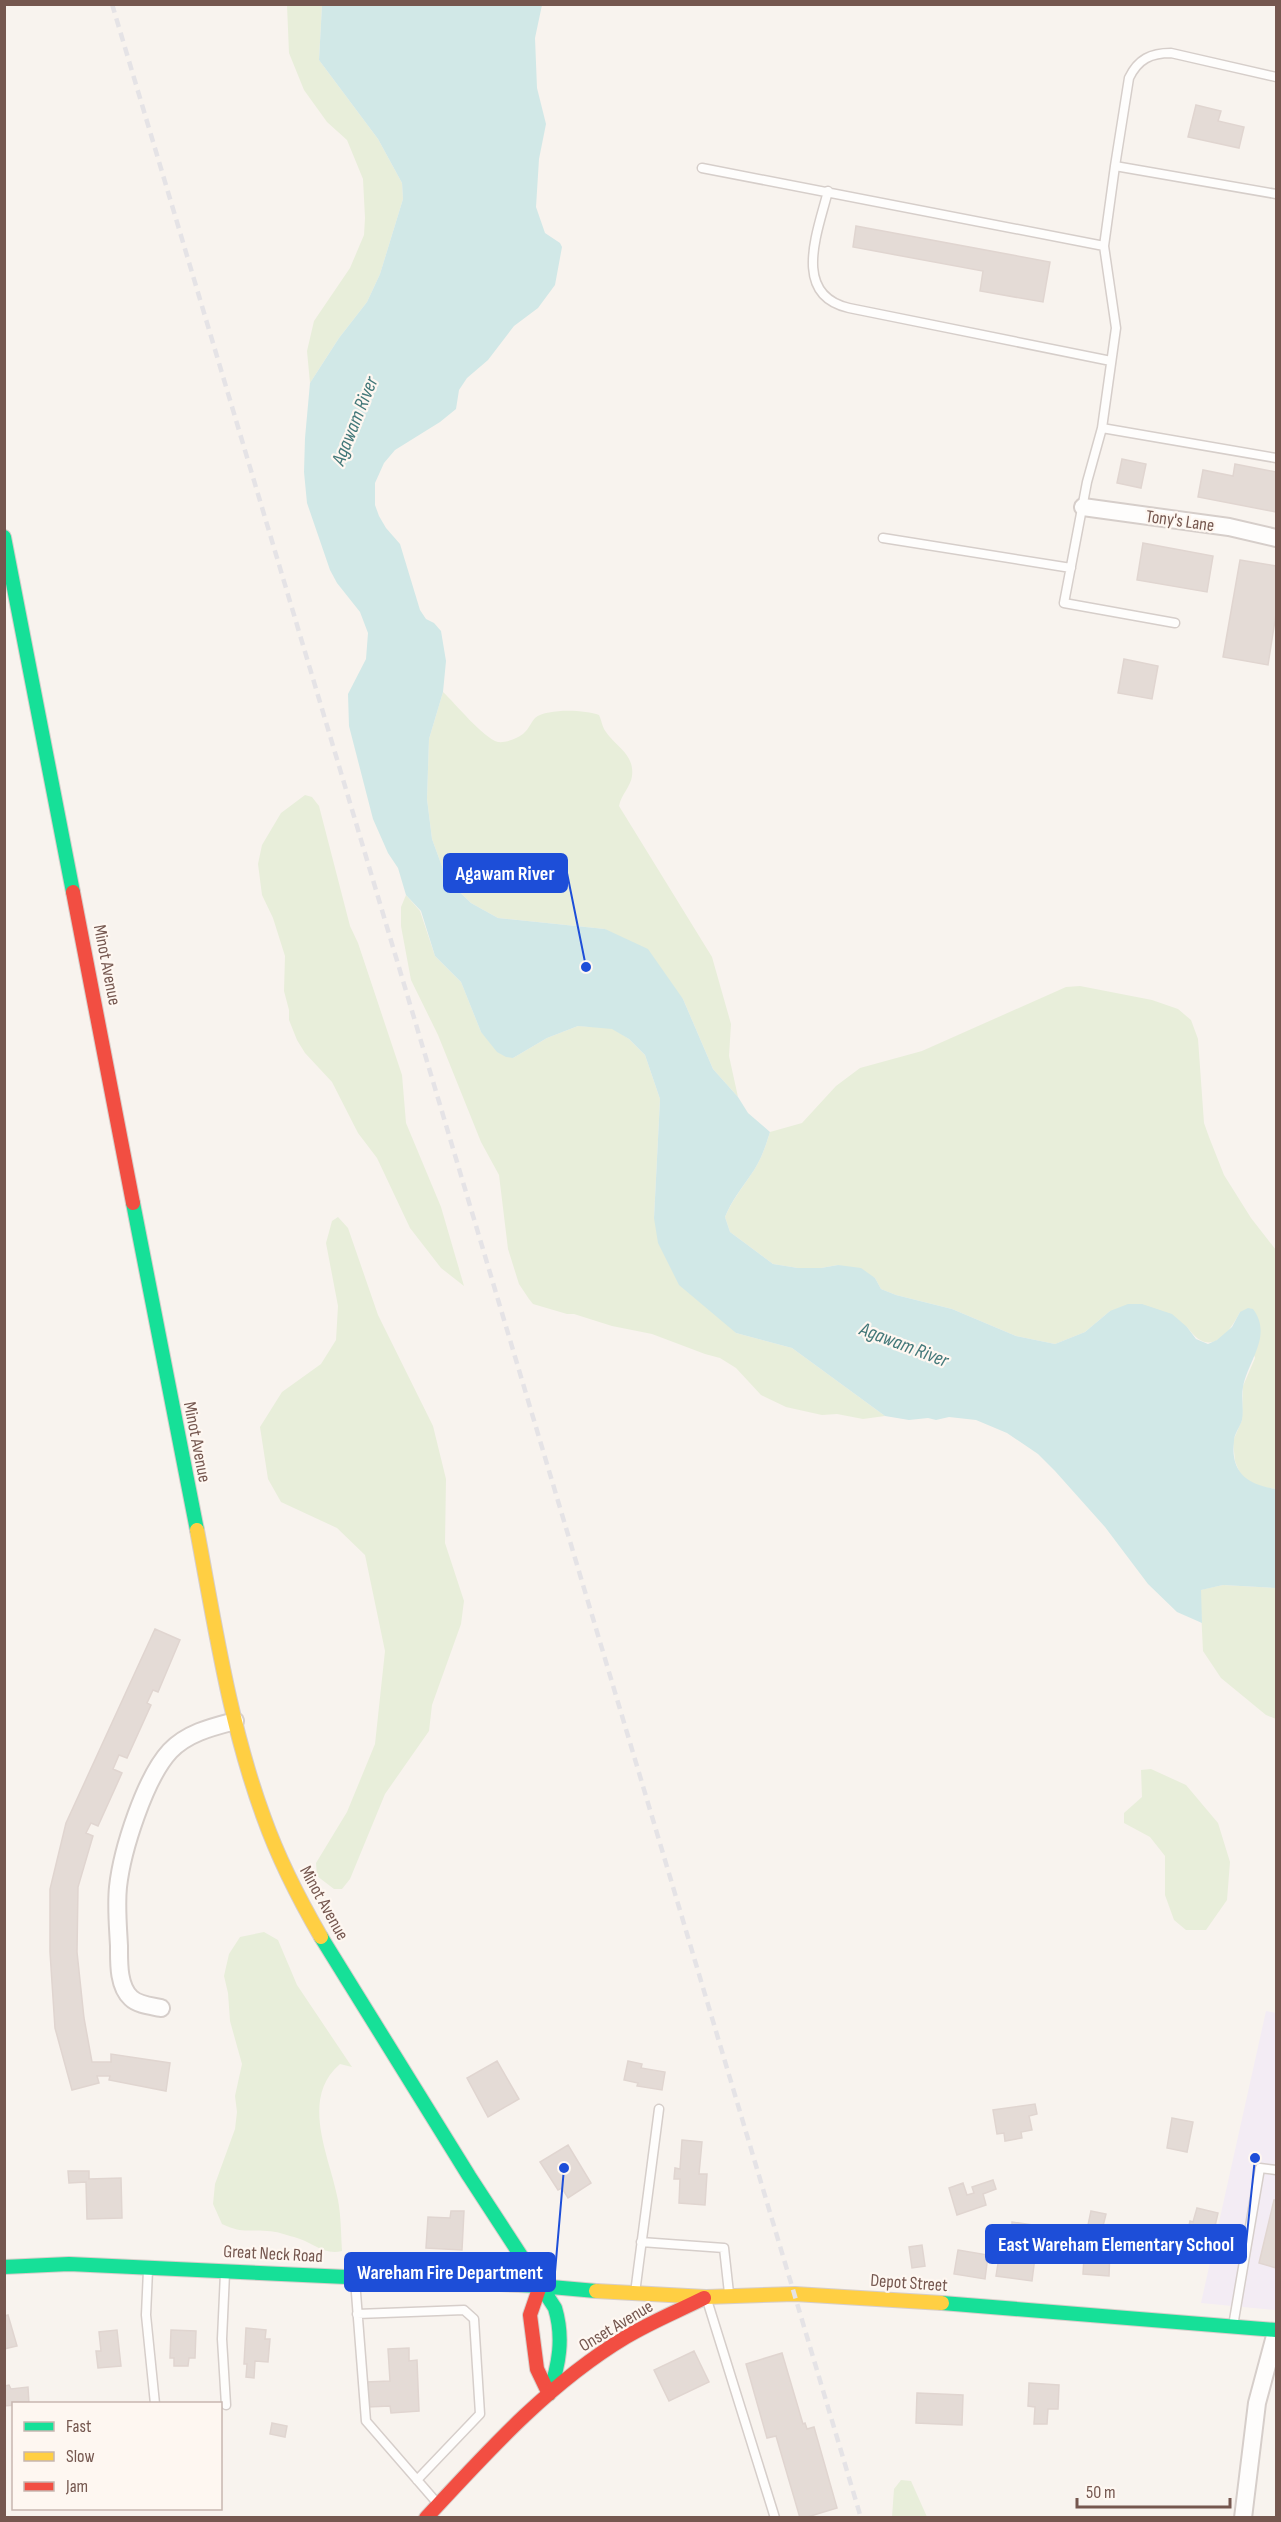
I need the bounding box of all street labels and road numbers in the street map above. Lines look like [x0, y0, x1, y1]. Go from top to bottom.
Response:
street label: Tony's Lane [1144, 506, 1216, 536]
street label: Minot Avenue [89, 923, 125, 1007]
street label: Minot Avenue [179, 1400, 215, 1484]
street label: Minot Avenue [295, 1862, 353, 1944]
street label: Great Neck Road [223, 2241, 323, 2267]
street label: Depot Street [870, 2270, 949, 2296]
street label: Onset Avenue [575, 2296, 657, 2356]

